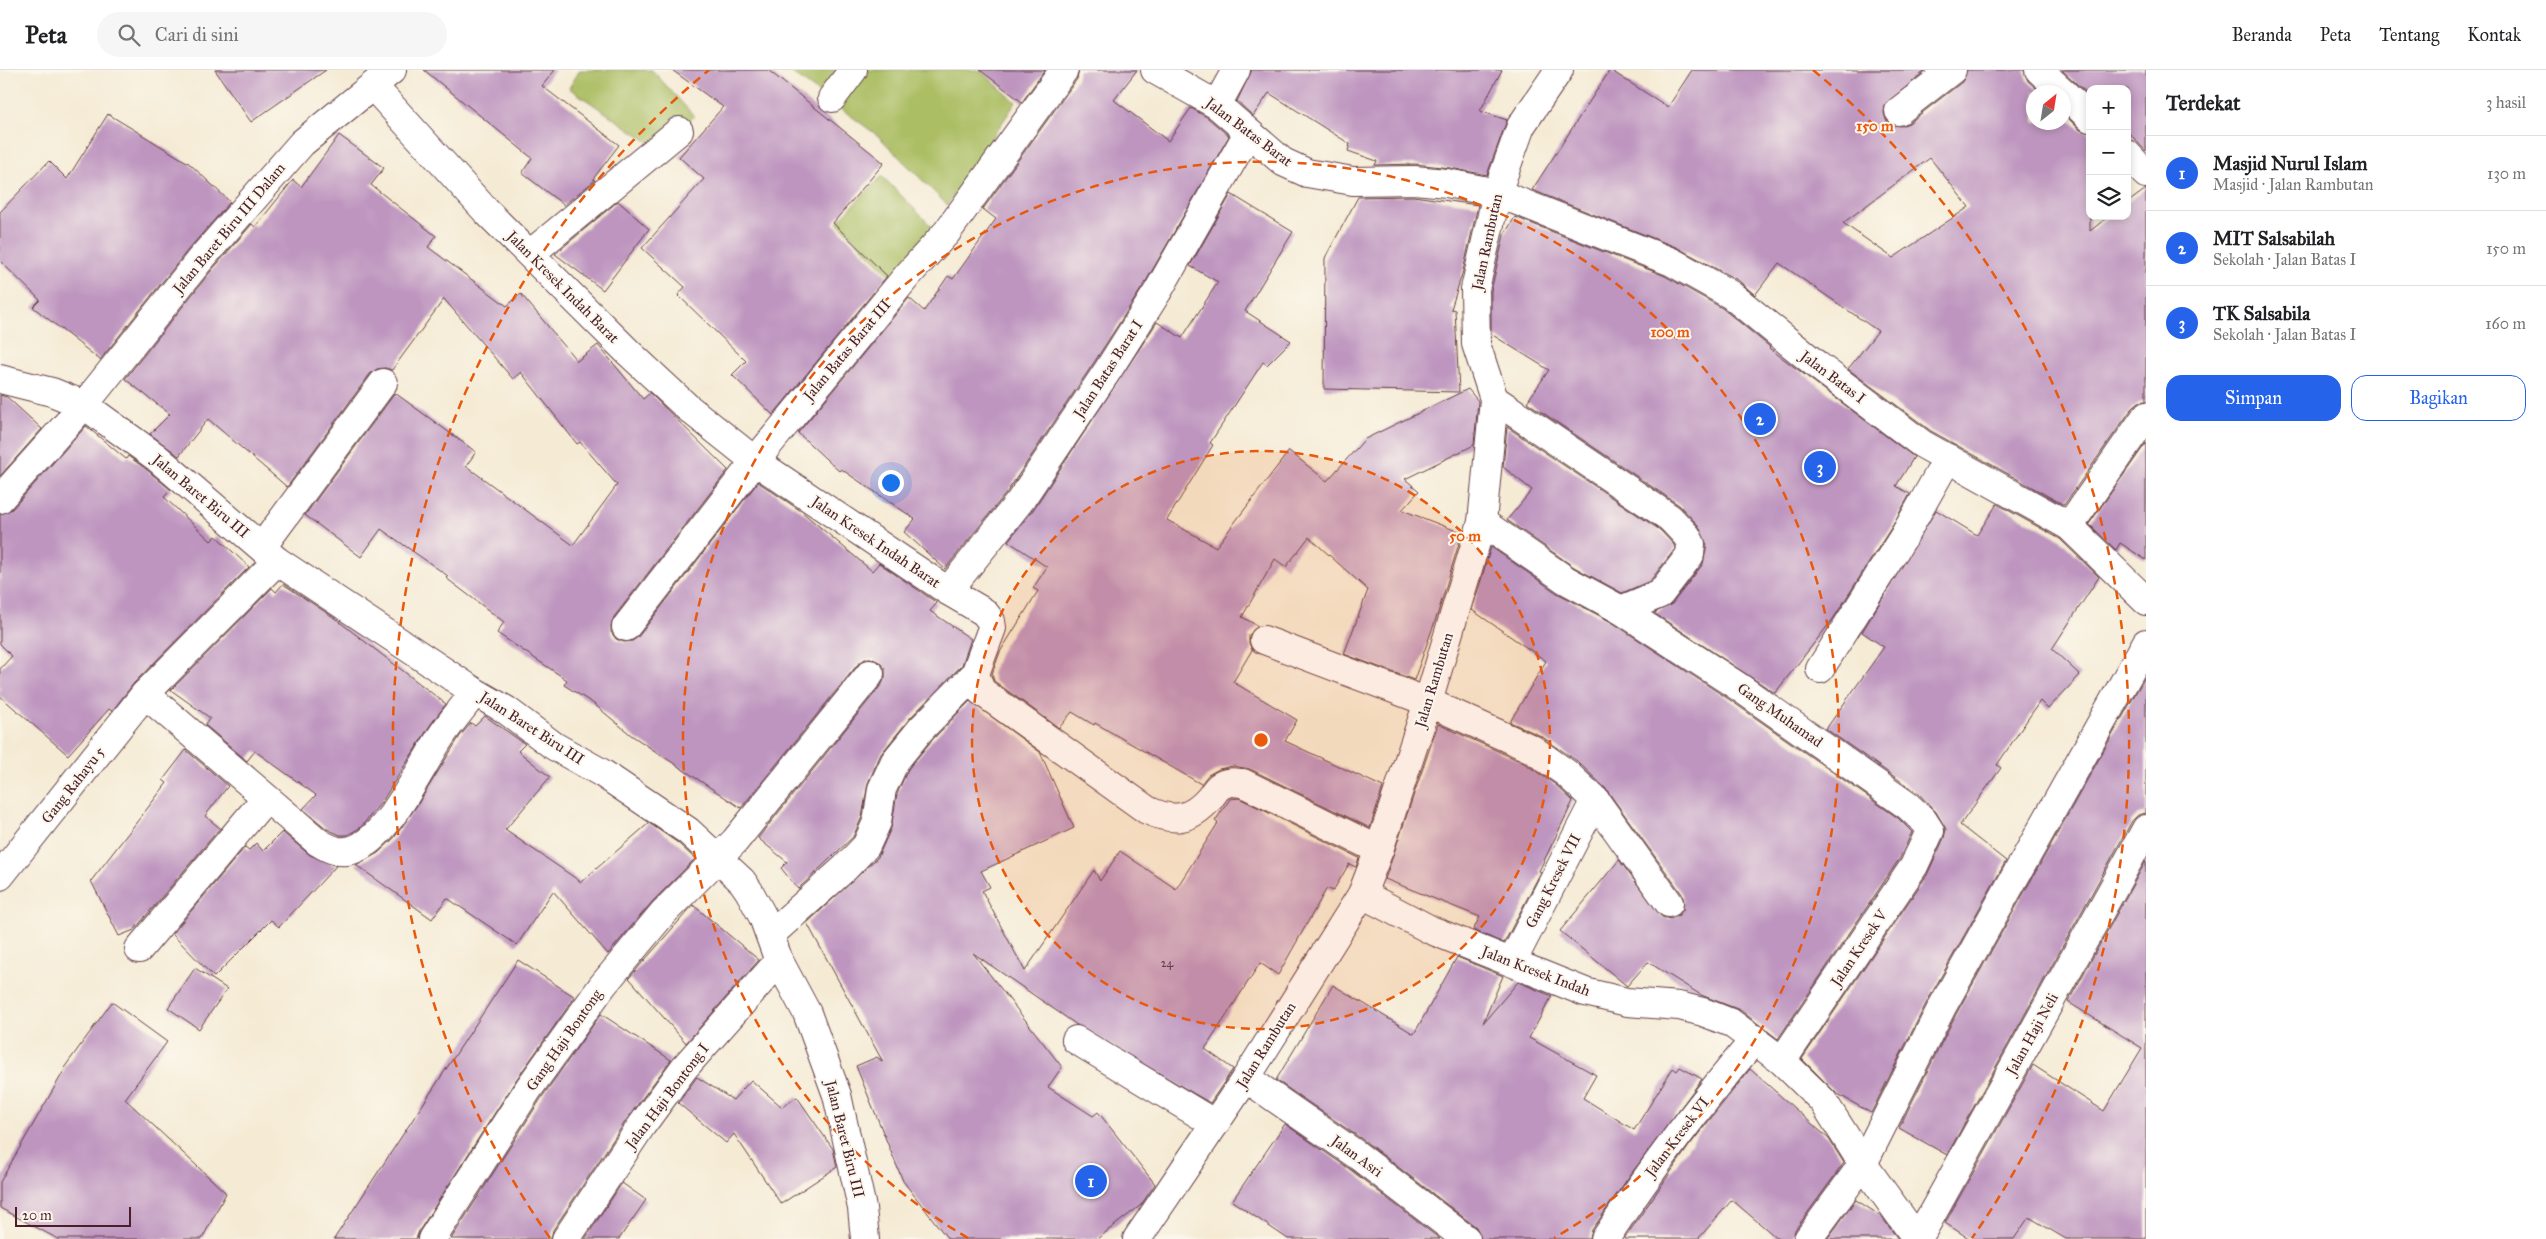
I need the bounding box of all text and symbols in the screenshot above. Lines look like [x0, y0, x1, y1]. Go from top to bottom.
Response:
search box [97, 12, 447, 57]
text: Peta [25, 20, 67, 50]
icon: search [115, 21, 143, 49]
text: Cari di sini [155, 23, 239, 46]
text: Beranda [2232, 24, 2292, 46]
text: Peta [2320, 24, 2351, 46]
text: Tentang [2379, 24, 2439, 46]
text: Kontak [2467, 24, 2521, 46]
north arrow [2026, 85, 2071, 130]
map controls [2086, 85, 2131, 220]
button: + [2086, 85, 2131, 130]
text: Terdekat [2166, 90, 2240, 116]
street label: Jalan Batas Barat [1200, 92, 1296, 172]
text: 3 hasil [2486, 93, 2526, 112]
text: 150 m [1856, 117, 1894, 135]
button: − [2086, 130, 2131, 175]
text: Masjid Nurul Islam [2213, 152, 2368, 175]
street label: Jalan Baret Biru III Dalam [168, 159, 290, 299]
text: 1 [2179, 164, 2185, 183]
text: 130 m [2487, 164, 2526, 183]
button: layers [2086, 175, 2131, 220]
text: Masjid · Jalan Rambutan [2213, 175, 2373, 194]
street label: Jalan Rambutan [1468, 192, 1507, 294]
street label: Jalan Kresek Indah Barat [501, 226, 623, 348]
text: MIT Salsabilah [2213, 227, 2335, 250]
text: 2 [2178, 239, 2186, 258]
text: 150 m [2486, 239, 2526, 258]
text: Sekolah · Jalan Batas I [2213, 250, 2356, 269]
street label: Jalan Batas Barat III [798, 296, 895, 406]
text: TK Salsabila [2213, 302, 2310, 325]
text: 3 [2179, 314, 2185, 333]
text: 160 m [2485, 314, 2526, 333]
street label: Jalan Batas Barat I [1068, 316, 1147, 424]
text: 100 m [1650, 323, 1690, 341]
text: Sekolah · Jalan Batas I [2213, 325, 2356, 344]
street label: Jalan Batas I [1795, 345, 1869, 408]
button: Simpan [2166, 375, 2341, 421]
button: Bagikan [2351, 375, 2526, 421]
pin: 2 [1744, 400, 1776, 438]
pin: 3 [1804, 448, 1836, 486]
street label: Jalan Baret Biru III [147, 449, 253, 542]
your location [878, 470, 904, 496]
street label: Jalan Kresek Indah Barat [806, 491, 944, 593]
text: 50 m [1449, 527, 1481, 545]
street label: Jalan Rambutan [1410, 630, 1458, 732]
street label: Gang Muhamad [1734, 679, 1827, 751]
street label: Jalan Baret Biru III [474, 687, 587, 769]
centre of rings [1252, 731, 1270, 749]
street label: Gang Rahayu 5 [38, 743, 109, 827]
street label: Gang Kresek VII [1522, 831, 1584, 931]
street label: Jalan Kresek V [1826, 906, 1892, 992]
street label: Jalan Kresek Indah [1477, 941, 1593, 1001]
house number: 24 [1161, 956, 1174, 970]
street label: Gang Haji Bontong [522, 985, 606, 1094]
street label: Jalan Haji Neli [2001, 990, 2063, 1080]
street label: Jalan Rambutan [1231, 999, 1300, 1094]
street label: Jalan Haji Bontong I [620, 1040, 713, 1155]
street label: Jalan Baret Biru III [820, 1076, 868, 1200]
street label: Jalan Kresek VI [1640, 1094, 1714, 1183]
street label: Jalan Asri [1326, 1130, 1386, 1181]
pin: 1 [1075, 1162, 1107, 1200]
scale bar [15, 1204, 131, 1227]
text: 20 m [22, 1207, 52, 1224]

